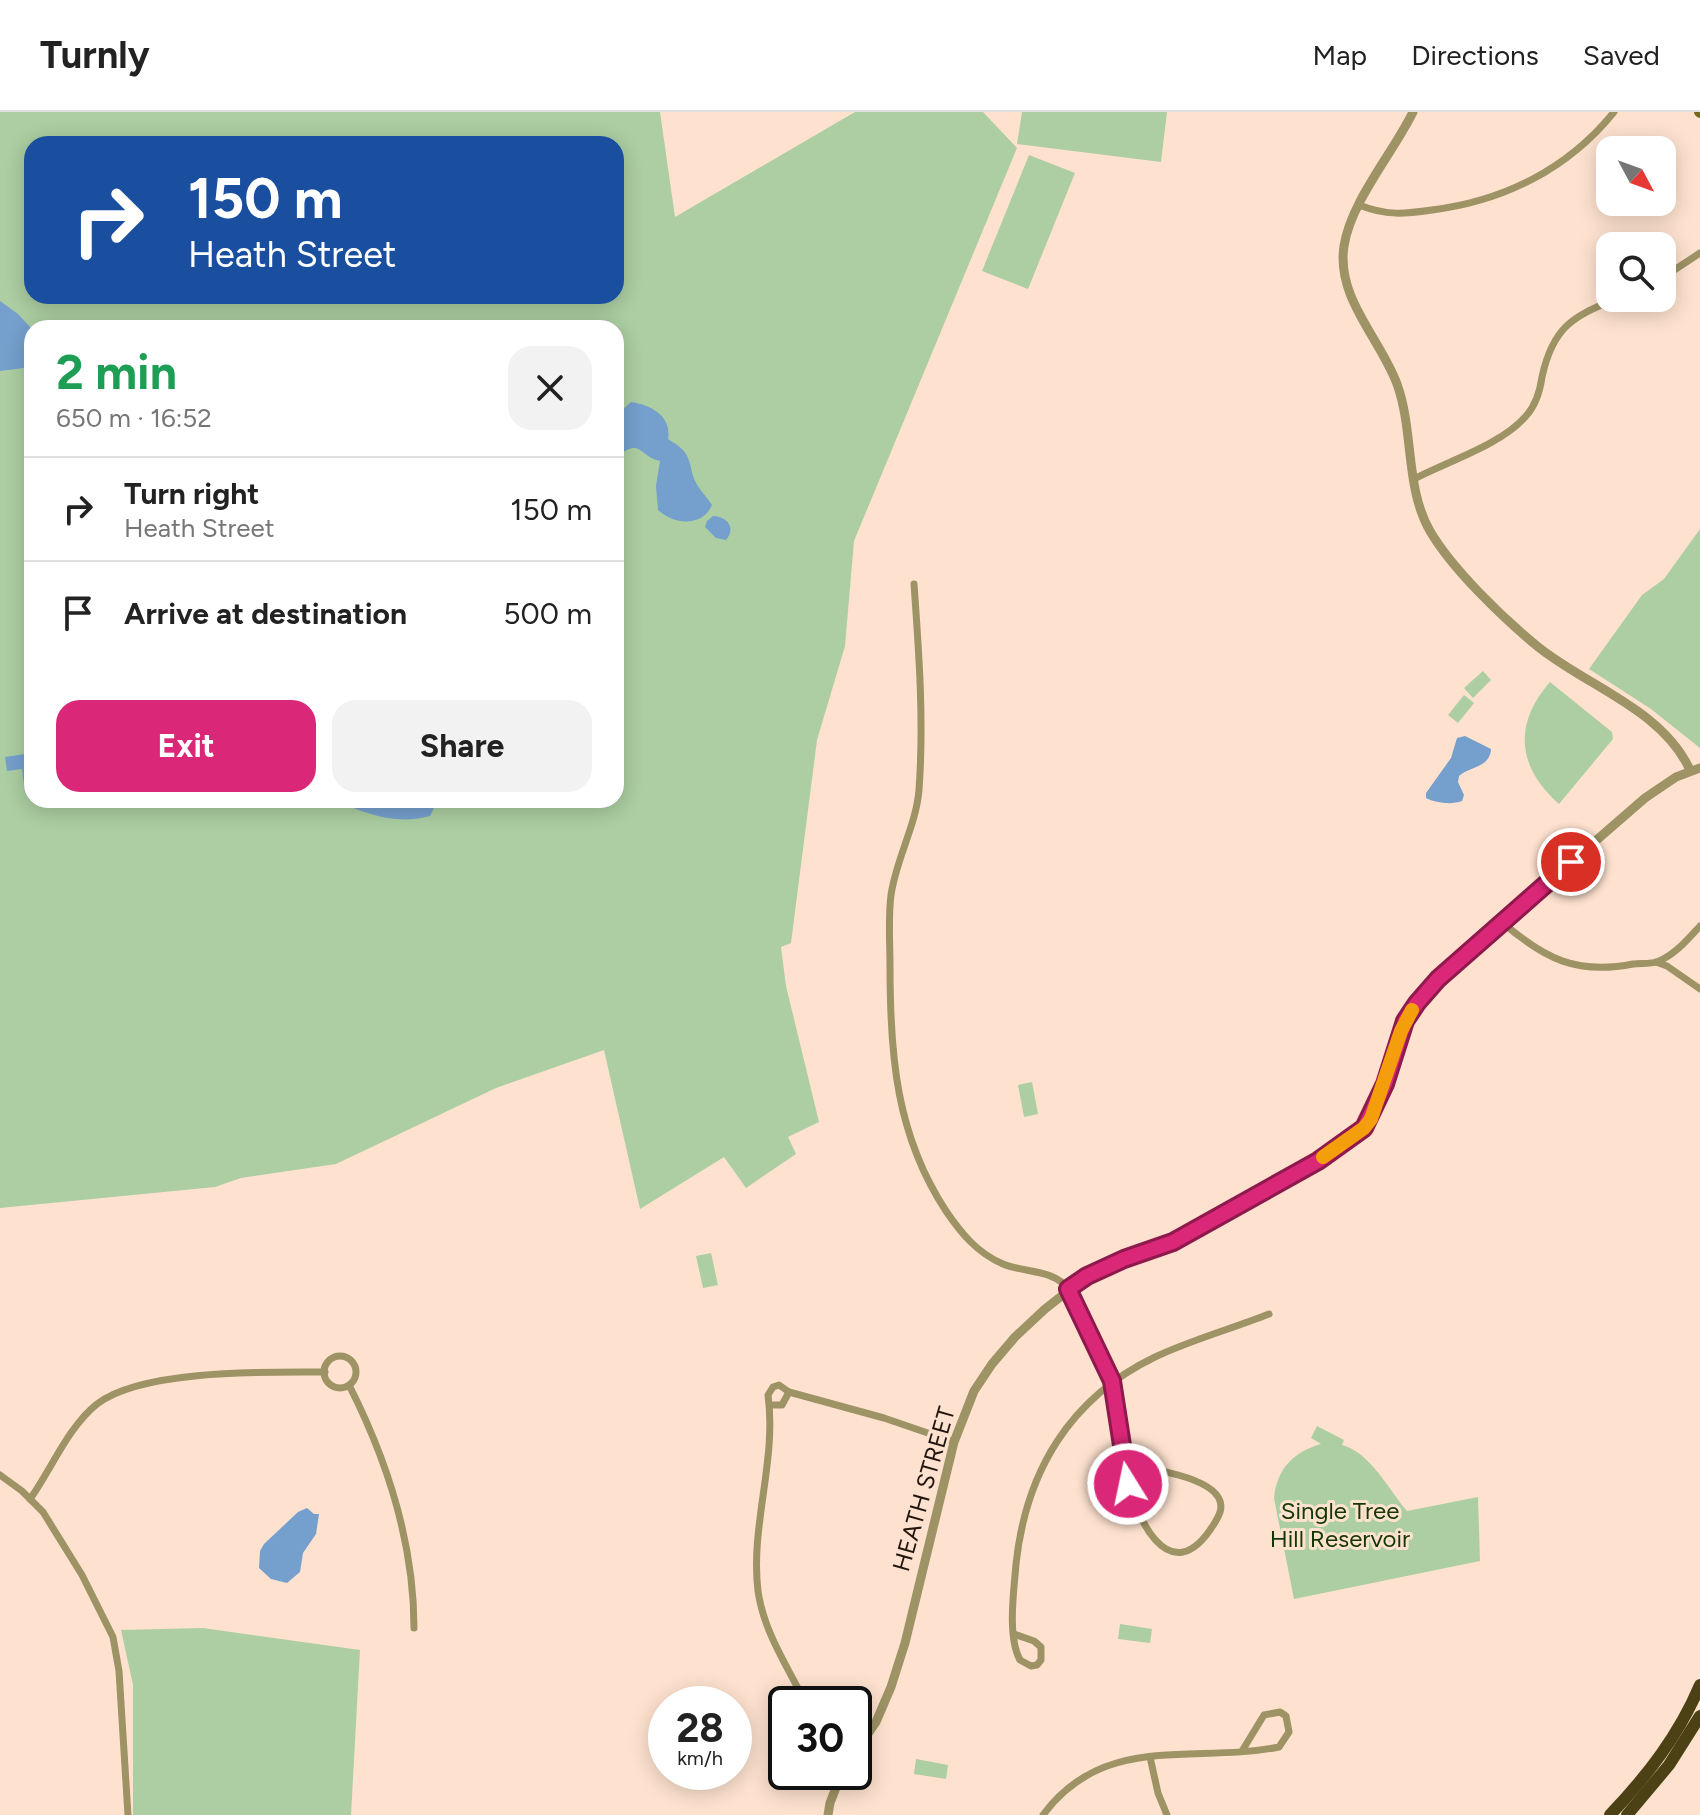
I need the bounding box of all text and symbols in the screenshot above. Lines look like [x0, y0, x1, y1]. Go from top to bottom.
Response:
text: Turnly [40, 32, 150, 78]
text: Map [1313, 38, 1367, 72]
text: Directions [1411, 38, 1539, 72]
text: Saved [1583, 38, 1660, 72]
north arrow [1596, 136, 1676, 216]
map controls [1596, 136, 1676, 312]
text: 150 m [188, 165, 343, 232]
icon: right [56, 168, 160, 272]
button: search [1596, 232, 1676, 312]
text: Heath Street [188, 233, 396, 276]
text: 2 min [56, 343, 177, 401]
button: close [508, 346, 592, 430]
text: 650 m · 16:52 [56, 402, 212, 434]
text: Turn right [124, 475, 259, 512]
icon: right [56, 487, 100, 531]
text: 150 m [510, 491, 592, 528]
text: Heath Street [124, 512, 275, 544]
icon: arrive [56, 591, 100, 635]
text: Arrive at destination [124, 595, 407, 632]
text: 500 m [503, 595, 592, 632]
button: Exit [56, 700, 316, 792]
button: Share [332, 700, 592, 792]
pin [1537, 828, 1605, 896]
icon: arrive [1549, 840, 1593, 884]
street label: HEATH STREET [886, 1403, 961, 1575]
position arrow [1086, 1442, 1170, 1526]
park label: Single Tree Hill Reservoir [1270, 1496, 1410, 1553]
speed limit sign: 30 [768, 1686, 872, 1790]
text: 28 [676, 1704, 724, 1752]
text: km/h [677, 1746, 723, 1770]

